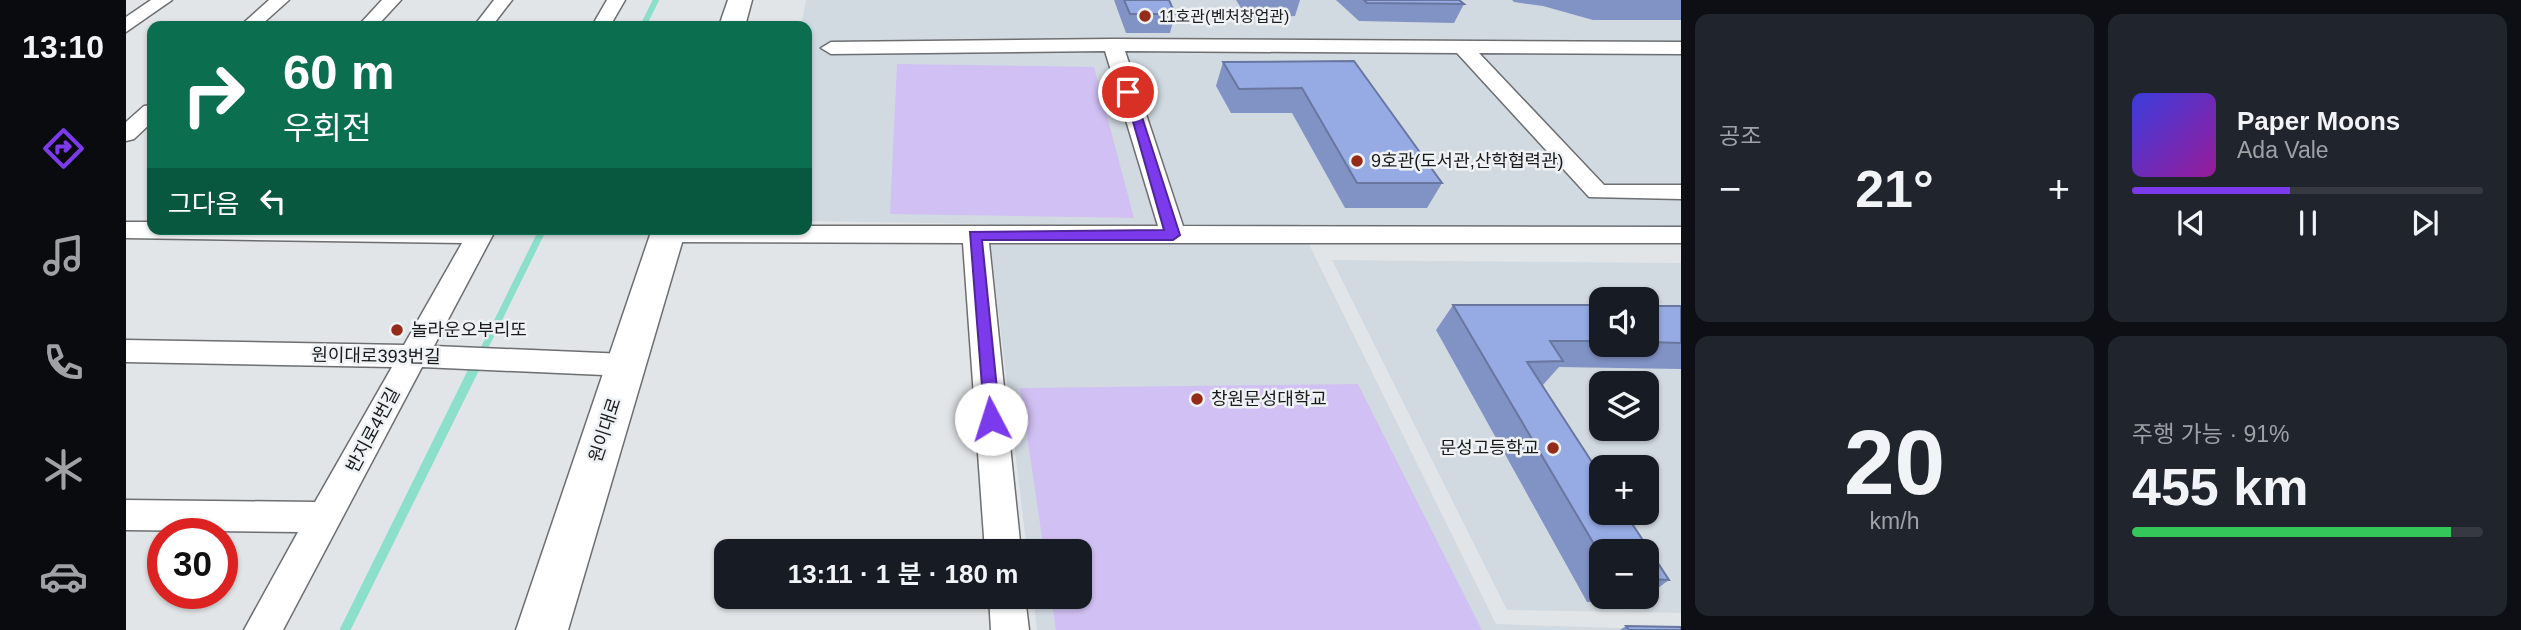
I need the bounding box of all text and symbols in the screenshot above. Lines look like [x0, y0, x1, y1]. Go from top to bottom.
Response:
marker: 11호관(벤처창업관) [1137, 8, 1153, 24]
place label: 11호관(벤처창업관) [1159, 8, 1289, 25]
text: 13:10 [22, 29, 104, 65]
text: 60 m [283, 45, 395, 99]
icon: right [168, 49, 259, 140]
pin [1098, 62, 1158, 122]
icon: arrive [1109, 73, 1147, 111]
text: Paper Moons [2237, 106, 2400, 136]
text: 우회전 [283, 110, 371, 146]
text: 공조 [1719, 123, 1761, 149]
icon: directions [39, 124, 88, 173]
text: Ada Vale [2237, 137, 2329, 163]
place label: 9호관(도서관,산학협력관) [1371, 151, 1564, 171]
marker: 9호관(도서관,산학협력관) [1349, 153, 1365, 169]
text: 21° [1855, 160, 1934, 218]
text: − [1719, 168, 1741, 210]
text: + [2048, 168, 2070, 210]
icon: left [254, 182, 292, 220]
text: 그다음 [168, 189, 240, 219]
icon: previous [2172, 204, 2210, 242]
icon: pause [2289, 204, 2327, 242]
icon: next [2406, 204, 2444, 242]
icon: music [39, 231, 88, 280]
map controls [1589, 287, 1659, 609]
button: sound [1589, 287, 1659, 357]
place label: 놀라운오부리또 [411, 320, 527, 340]
marker: 놀라운오부리또 [389, 322, 405, 338]
icon: phone [39, 338, 88, 387]
street label: 원이대로393번길 [311, 345, 441, 367]
button: layers [1589, 371, 1659, 441]
position arrow [954, 382, 1028, 456]
street label: 반지로4번길 [342, 384, 404, 476]
place label: 창원문성대학교 [1211, 389, 1327, 409]
marker: 창원문성대학교 [1189, 391, 1205, 407]
street label: 원이대로 [585, 395, 625, 465]
text: 20 [1844, 412, 1945, 513]
text: 주행 가능 · 91% [2132, 421, 2290, 447]
place label: 문성고등학교 [1440, 438, 1539, 458]
marker: 문성고등학교 [1545, 440, 1561, 456]
icon: climate [39, 445, 88, 494]
button: + [1589, 455, 1659, 525]
text: 455 km [2132, 458, 2308, 516]
text: km/h [1870, 508, 1919, 534]
speed limit sign: 30 [147, 518, 238, 609]
button: − [1589, 539, 1659, 609]
icon: car [39, 552, 88, 601]
text: 13:11 · 1 분 · 180 m [788, 559, 1018, 589]

